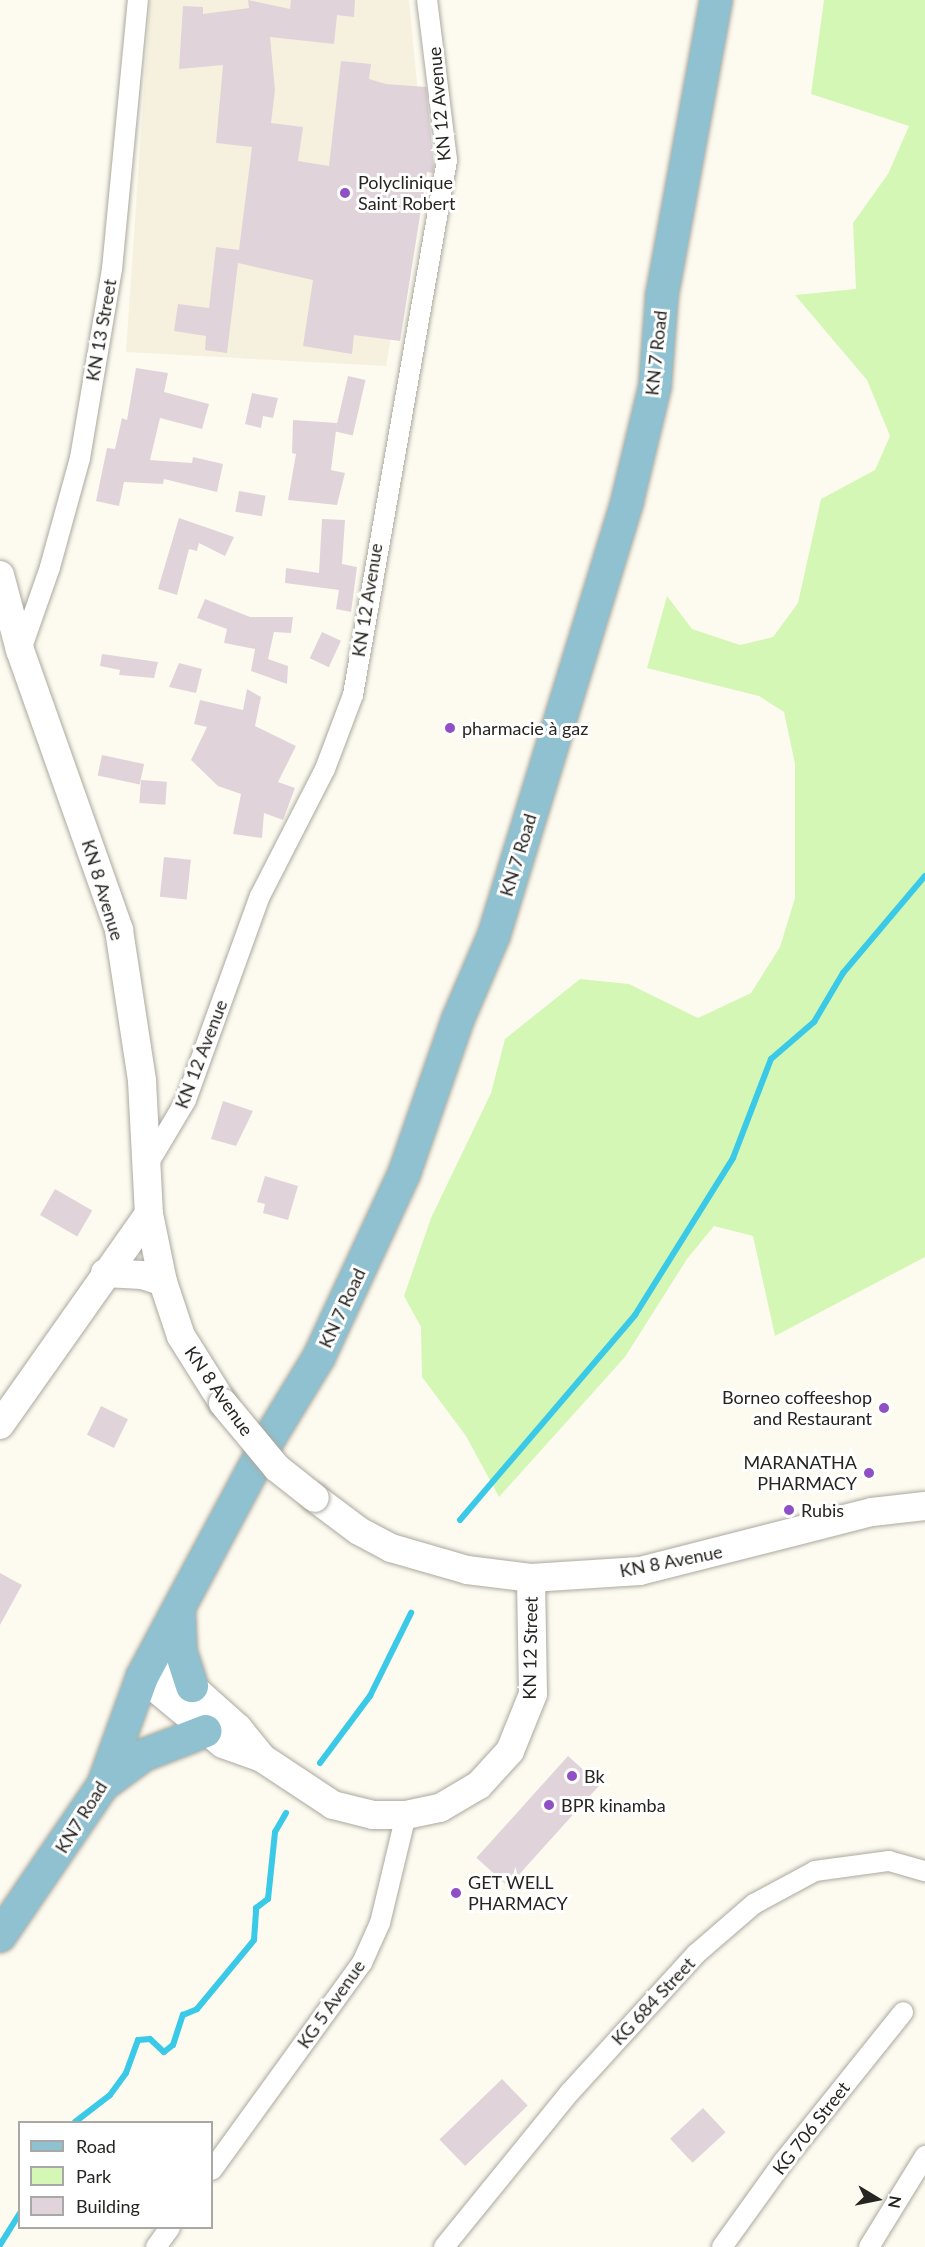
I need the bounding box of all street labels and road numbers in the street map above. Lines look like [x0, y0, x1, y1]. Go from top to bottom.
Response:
street label: KN 12 Avenue [423, 46, 455, 162]
street label: KN 13 Street [81, 277, 121, 383]
street label: KN 7 Road [641, 309, 671, 397]
street label: KN 12 Avenue [347, 541, 387, 659]
street label: KN 7 Road [495, 811, 541, 899]
street label: KN 8 Avenue [77, 837, 129, 943]
street label: KN 12 Avenue [170, 996, 232, 1112]
street label: KN 7 Road [314, 1265, 370, 1351]
street label: KN 8 Avenue [180, 1342, 258, 1440]
street label: KN 8 Avenue [617, 1540, 725, 1582]
street label: KN 12 Street [518, 1596, 542, 1700]
street label: KN7 Road [50, 1777, 112, 1857]
street label: KG 684 Street [607, 1953, 699, 2049]
street label: KG 5 Avenue [292, 1955, 370, 2053]
street label: KG 706 Street [768, 2077, 854, 2179]

